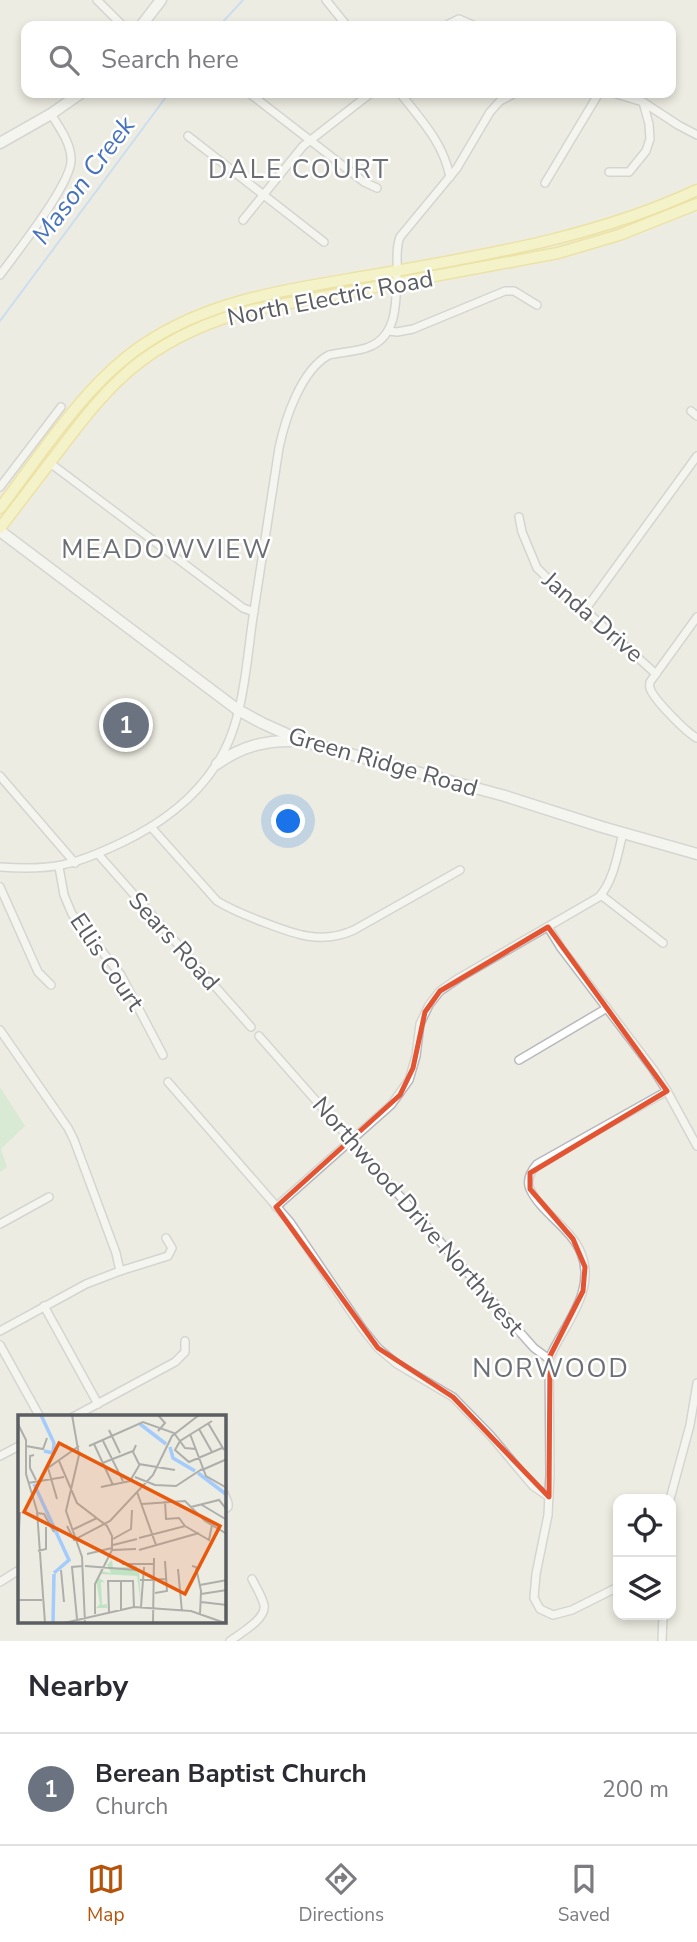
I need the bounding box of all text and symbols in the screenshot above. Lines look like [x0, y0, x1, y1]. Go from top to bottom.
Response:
search box [21, 21, 676, 98]
icon: search [45, 41, 83, 79]
text: Search here [101, 42, 239, 77]
water label: Mason Creek [24, 108, 144, 251]
district label: DALE COURT [208, 152, 390, 187]
street label: North Electric Road [224, 262, 436, 334]
district label: MEADOWVIEW [61, 532, 273, 567]
street label: Janda Drive [535, 564, 650, 670]
pin: 1 [103, 699, 149, 751]
street label: Green Ridge Road [285, 720, 481, 804]
your location [271, 804, 305, 838]
street label: Sears Road [121, 885, 227, 997]
street label: Ellis Court [63, 907, 152, 1018]
street label: Northwood Drive Northwest [305, 1090, 531, 1343]
district label: NORWOOD [472, 1351, 630, 1386]
inset map [18, 1415, 226, 1624]
map controls [613, 1494, 676, 1620]
button: locate [613, 1494, 676, 1557]
button: layers [613, 1557, 676, 1620]
text: Nearby [28, 1666, 128, 1707]
text: Berean Baptist Church [95, 1756, 367, 1791]
text: 1 [44, 1774, 58, 1805]
text: 200 m [602, 1774, 669, 1805]
text: Church [95, 1791, 168, 1822]
tab: Map [87, 1860, 125, 1928]
tab: Directions [298, 1860, 384, 1928]
tab: Saved [558, 1860, 610, 1928]

